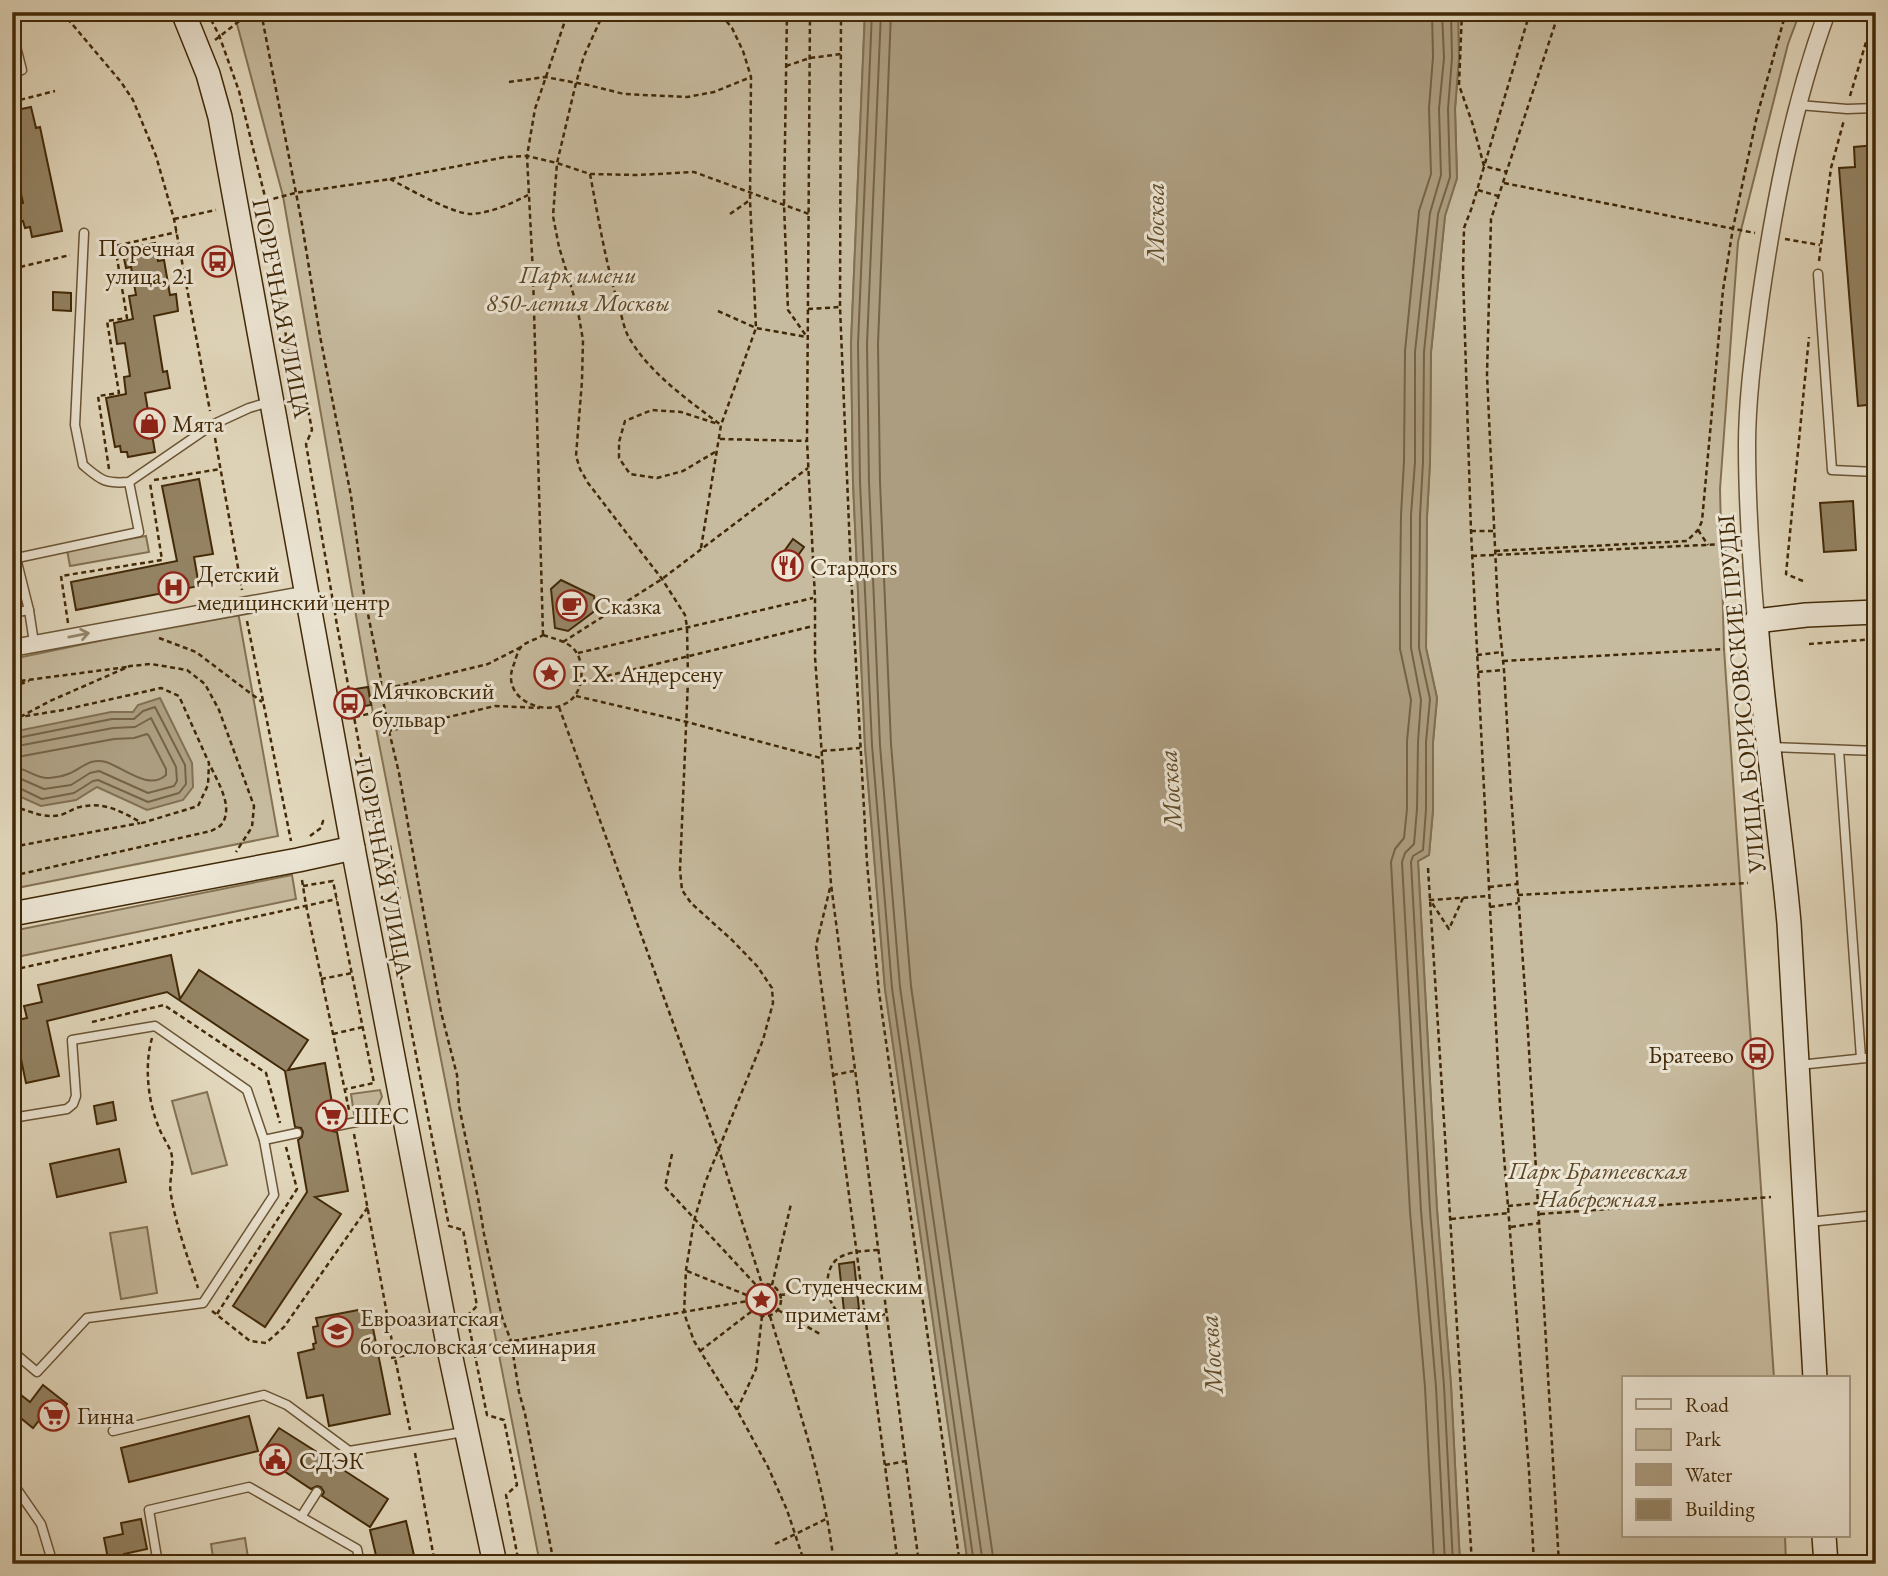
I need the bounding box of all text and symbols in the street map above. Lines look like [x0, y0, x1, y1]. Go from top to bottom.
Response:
water label: Москва [1138, 183, 1172, 263]
street label: ПОРЕЧНАЯ УЛИЦА [245, 195, 319, 421]
place label: Поречная улица, 21 [98, 232, 195, 291]
bus stop icon: Поречная улица, 21 [201, 244, 235, 278]
park label: Парк имени 850-летия Москвы [486, 259, 670, 318]
shop icon: Мята [132, 406, 166, 440]
place label: Мята [172, 408, 224, 439]
street label: УЛИЦА БОРИСОВСКИЕ ПРУДЫ [1710, 513, 1772, 876]
restaurant icon: Стардогs [770, 549, 804, 583]
place label: Стардогs [810, 551, 897, 582]
place label: Детский медицинский центр [197, 558, 390, 617]
hospital icon: Детский медицинский центр [157, 570, 191, 604]
cafe icon: Сказка [554, 588, 588, 622]
place label: Сказка [594, 590, 662, 621]
one-way arrow [67, 628, 90, 641]
place icon: Г. Х. Андерсену [532, 656, 566, 690]
place label: Г. Х. Андерсену [572, 658, 723, 689]
place label: Мячковский бульвар [372, 675, 495, 734]
bus stop icon: Мячковский бульвар [332, 687, 366, 721]
water label: Москва [1150, 748, 1190, 832]
street label: ПОРЕЧНАЯ УЛИЦА [347, 753, 421, 979]
bus stop icon: Братеево [1740, 1037, 1774, 1071]
place label: Братеево [1648, 1039, 1734, 1070]
supermarket icon: ШЕС [314, 1098, 348, 1132]
place label: ШЕС [354, 1100, 409, 1131]
park label: Парк Братеевская Набережная [1507, 1155, 1688, 1214]
place label: Студенческим приметам [785, 1270, 923, 1329]
place icon: Студенческим приметам [745, 1282, 779, 1316]
place label: Евроазиатская богословская семинария [360, 1302, 597, 1361]
water label: Москва [1191, 1313, 1231, 1397]
school or university icon: Евроазиатская богословская семинария [320, 1314, 354, 1348]
legend [1622, 1376, 1850, 1538]
text: Road [1685, 1391, 1729, 1418]
supermarket icon: Гинна [37, 1398, 71, 1432]
place label: Гинна [77, 1400, 135, 1431]
text: Park [1685, 1425, 1722, 1452]
public building icon: СДЭК [259, 1443, 293, 1477]
place label: СДЭК [299, 1445, 365, 1476]
text: Water [1685, 1461, 1732, 1488]
text: Building [1685, 1495, 1755, 1522]

